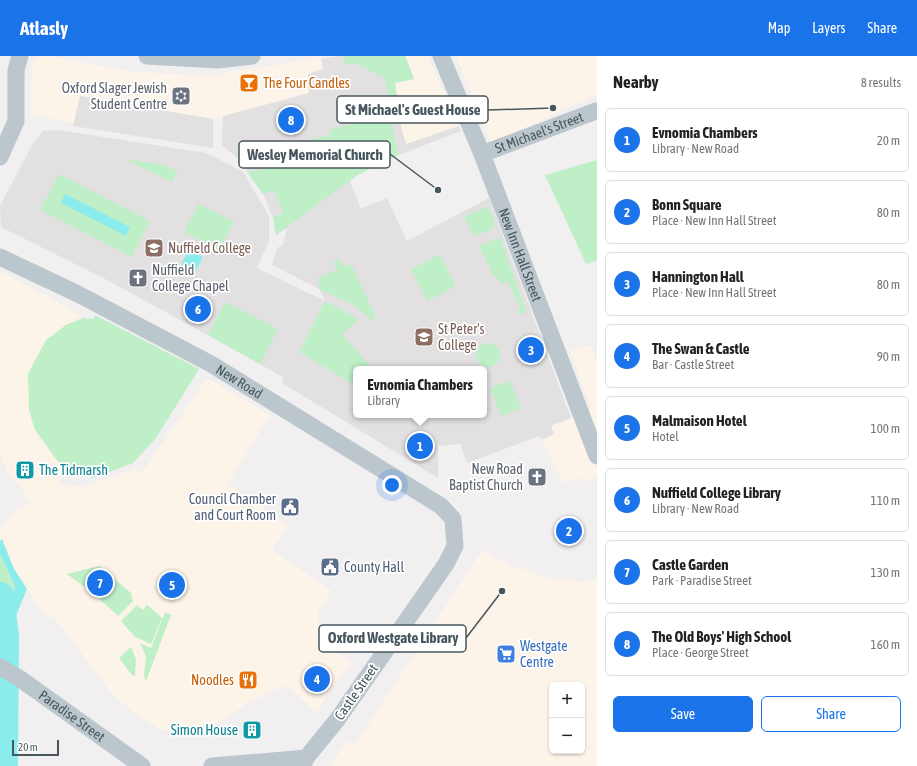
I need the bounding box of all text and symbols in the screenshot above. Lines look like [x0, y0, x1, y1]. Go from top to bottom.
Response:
text: Atlasly [20, 17, 68, 39]
text: Map [768, 20, 790, 36]
text: Layers [812, 20, 845, 36]
text: Share [867, 20, 897, 36]
bar icon: The Four Candles [238, 72, 260, 94]
text: Nearby [613, 72, 659, 92]
place label: The Four Candles [263, 75, 350, 91]
text: 8 results [861, 75, 901, 90]
place label: Oxford Slager Jewish Student Centre [62, 80, 167, 112]
synagogue icon: Oxford Slager Jewish Student Centre [170, 85, 192, 107]
callout: St Michael's Guest House [337, 96, 488, 123]
text: St Michael's Guest House [345, 101, 481, 118]
pin: 8 [278, 105, 304, 135]
street label: St Michael's Street [493, 109, 585, 156]
text: Evnomia Chambers [652, 124, 758, 141]
text: 1 [624, 133, 630, 148]
text: 20 m [877, 133, 900, 148]
callout: Wesley Memorial Church [239, 141, 390, 168]
text: Library · New Road [652, 141, 739, 156]
text: Wesley Memorial Church [246, 146, 383, 163]
text: Bonn Square [652, 196, 722, 213]
text: 2 [624, 205, 630, 220]
text: 80 m [877, 205, 900, 220]
street label: New Inn Hall Street [495, 206, 545, 304]
text: Place · New Inn Hall Street [652, 213, 776, 228]
school or university icon: Nuffield College [143, 237, 165, 259]
place label: Nuffield College [168, 240, 251, 256]
place label: Nuffield College Chapel [152, 262, 229, 294]
church icon: Nuffield College Chapel [127, 267, 149, 289]
text: Hannington Hall [652, 268, 744, 285]
text: 3 [624, 277, 630, 292]
text: 80 m [877, 277, 900, 292]
text: Place · New Inn Hall Street [652, 285, 776, 300]
pin: 6 [185, 294, 211, 324]
place label: St Peter's College [438, 321, 485, 353]
school or university icon: St Peter's College [413, 326, 435, 348]
pin: 3 [518, 335, 544, 365]
text: The Swan & Castle [652, 340, 750, 357]
text: 4 [624, 349, 630, 364]
text: 90 m [877, 349, 900, 364]
text: Bar · Castle Street [652, 357, 734, 372]
street label: New Road [213, 361, 266, 402]
popup [353, 366, 487, 418]
text: Evnomia Chambers [367, 376, 473, 393]
text: Library [367, 393, 400, 408]
text: Malmaison Hotel [652, 412, 747, 429]
text: 5 [624, 421, 630, 436]
text: 100 m [871, 421, 900, 436]
text: Hotel [652, 429, 679, 444]
pin: 1 [407, 431, 433, 461]
building icon: The Tidmarsh [14, 459, 36, 481]
place label: New Road Baptist Church [449, 461, 523, 493]
place label: The Tidmarsh [39, 462, 108, 478]
church icon: New Road Baptist Church [526, 466, 548, 488]
your location [382, 475, 402, 495]
text: Nuffield College Library [652, 484, 781, 501]
place label: Council Chamber and Court Room [189, 491, 277, 523]
text: 6 [624, 493, 630, 508]
text: 110 m [871, 493, 900, 508]
public building icon: Council Chamber and Court Room [279, 496, 301, 518]
text: Library · New Road [652, 501, 739, 516]
pin: 2 [556, 516, 582, 546]
public building icon: County Hall [319, 556, 341, 578]
text: Castle Garden [652, 556, 729, 573]
place label: County Hall [344, 559, 405, 575]
text: 7 [624, 565, 630, 580]
text: 130 m [871, 565, 900, 580]
pin: 7 [87, 568, 113, 598]
pin: 5 [159, 570, 185, 600]
text: Park · Paradise Street [652, 573, 752, 588]
callout: Oxford Westgate Library [319, 625, 466, 652]
text: The Old Boys' High School [652, 628, 791, 645]
text: Oxford Westgate Library [328, 629, 459, 646]
text: 8 [624, 637, 630, 652]
text: 160 m [871, 637, 900, 652]
place label: Westgate Centre [520, 638, 568, 670]
supermarket icon: Westgate Centre [495, 643, 517, 665]
text: Place · George Street [652, 645, 749, 660]
street label: Castle Street [331, 661, 381, 723]
pin: 4 [304, 664, 330, 694]
restaurant icon: Noodles [237, 669, 259, 691]
place label: Noodles [191, 672, 234, 688]
map controls [549, 682, 585, 754]
button: + [549, 682, 585, 718]
street label: Paradise Street [36, 687, 108, 745]
button: Save [613, 696, 753, 732]
button: Share [761, 696, 901, 732]
button: − [549, 718, 585, 754]
building icon: Simon House [241, 719, 263, 741]
place label: Simon House [171, 722, 238, 738]
scale bar [12, 738, 59, 757]
text: 20 m [18, 741, 38, 753]

